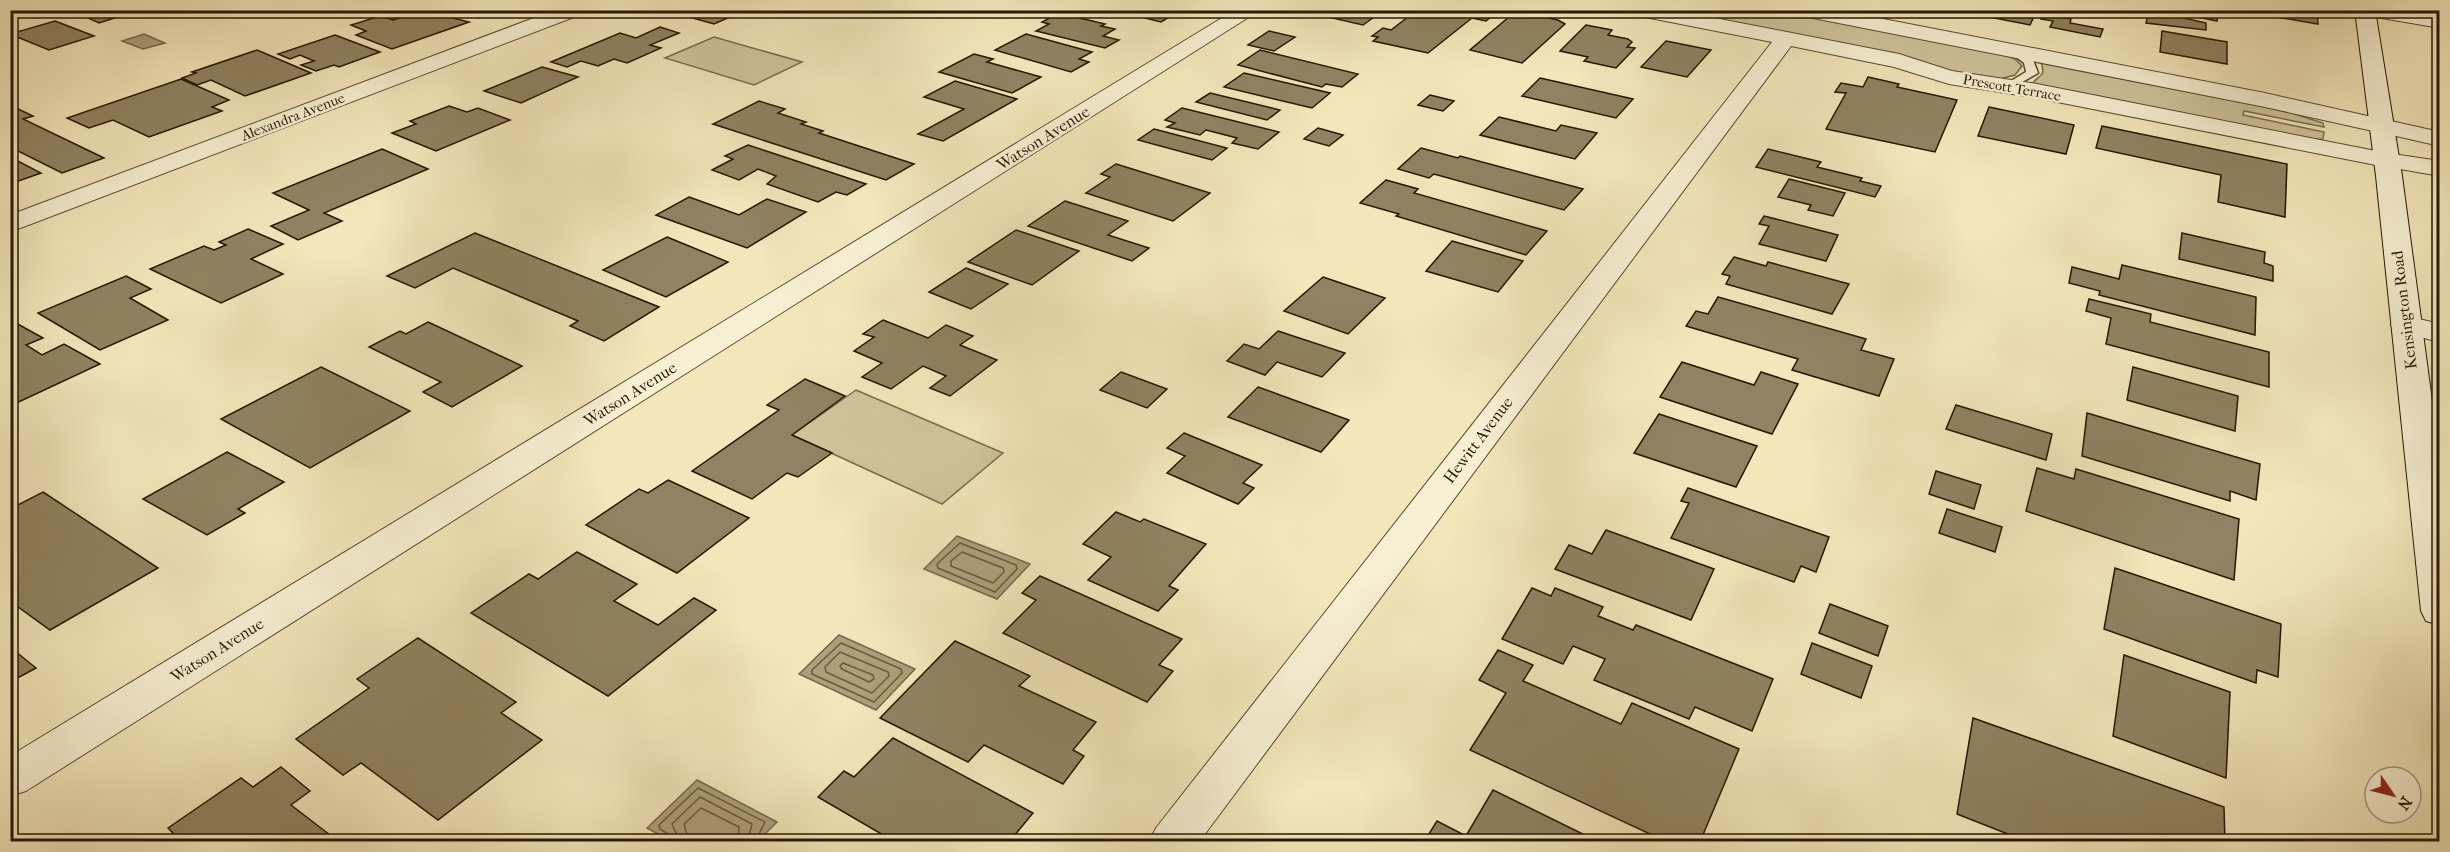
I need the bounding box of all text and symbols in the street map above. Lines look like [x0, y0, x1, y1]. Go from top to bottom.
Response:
street label: Prescott Terrace [1962, 71, 2062, 105]
street label: Alexandra Avenue [238, 89, 347, 145]
street label: Watson Avenue [992, 102, 1093, 175]
street label: Kensington Road [2387, 249, 2421, 370]
street label: Watson Avenue [579, 358, 680, 431]
street label: Hewitt Avenue [1439, 393, 1517, 487]
street label: Watson Avenue [166, 614, 267, 687]
north arrow [2363, 765, 2423, 825]
text: N [2393, 793, 2416, 814]

